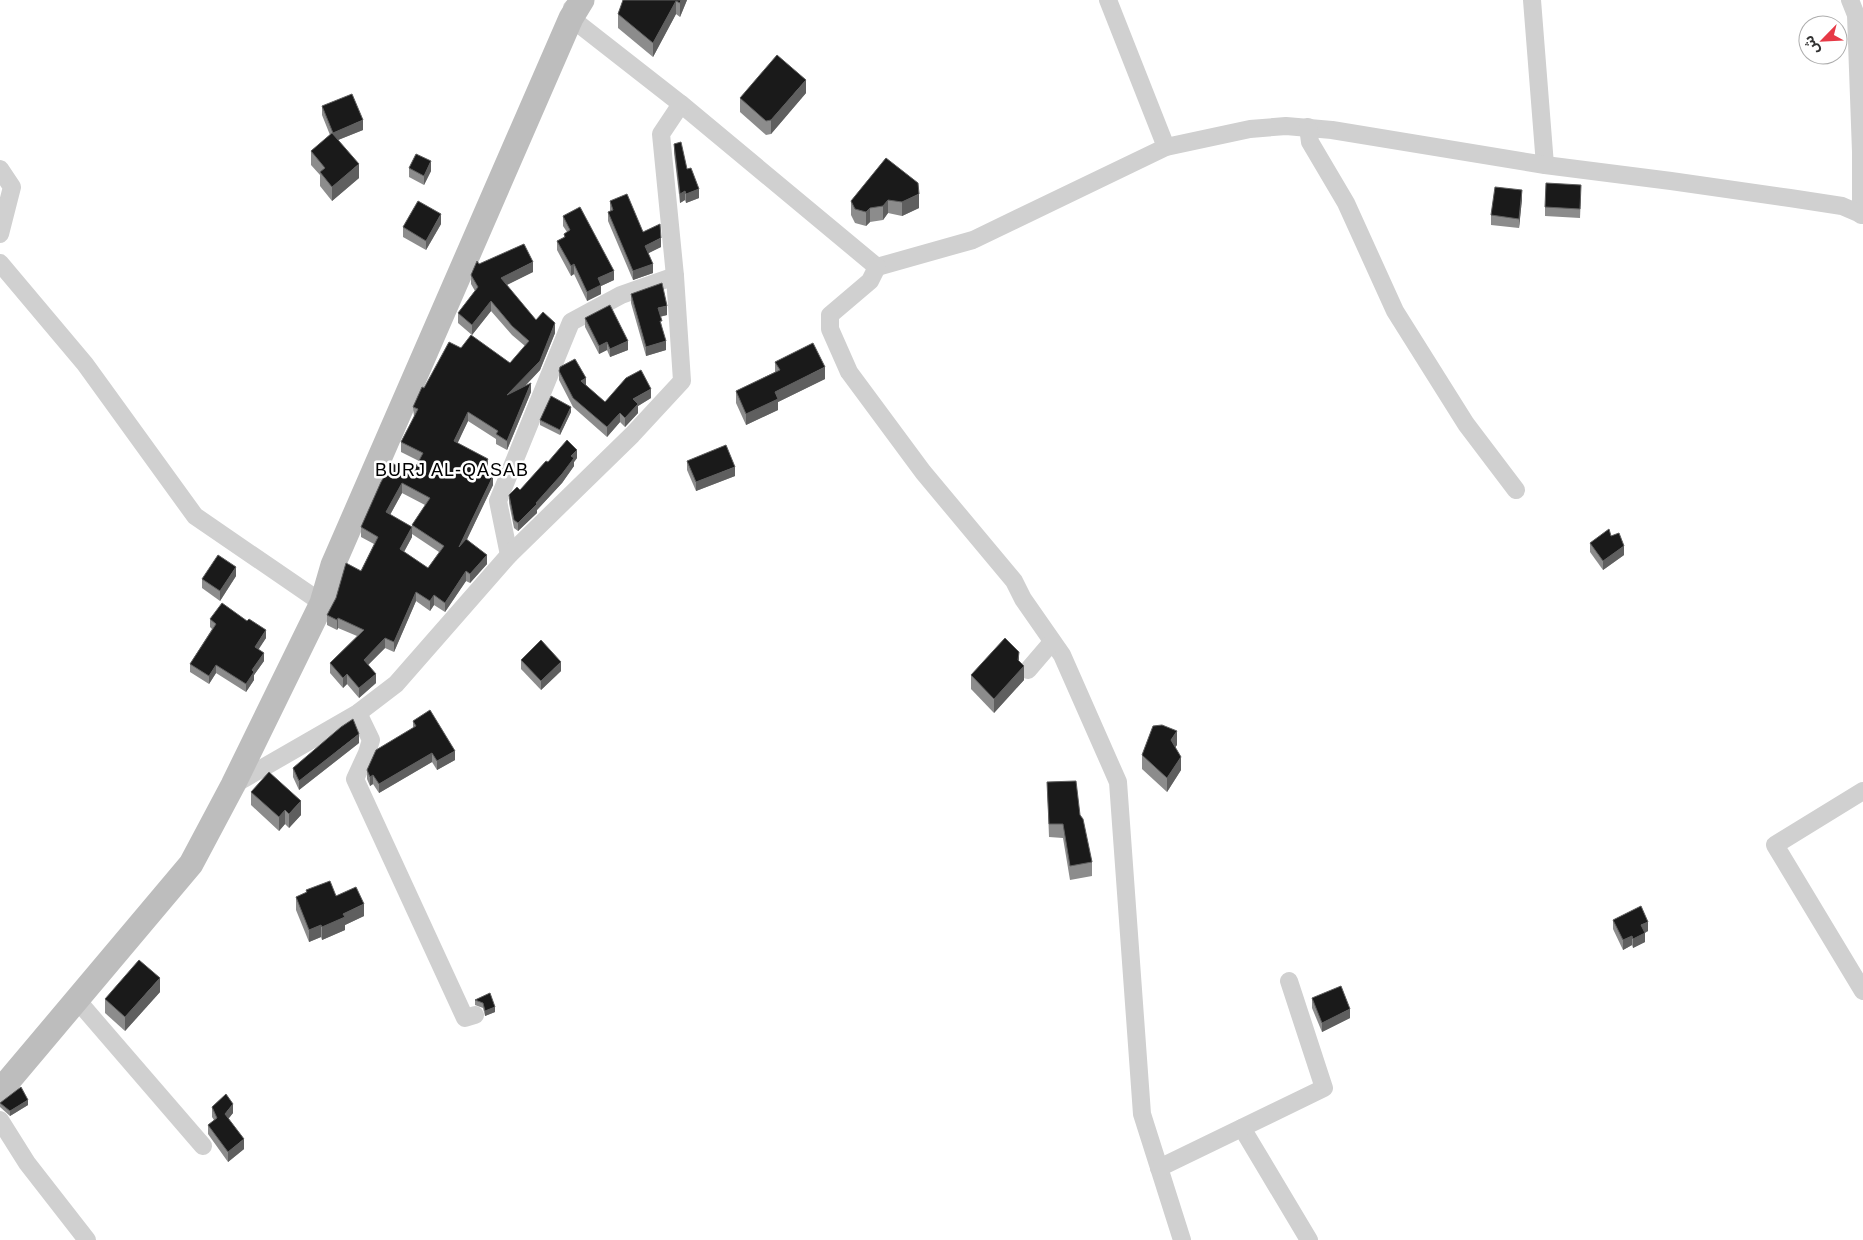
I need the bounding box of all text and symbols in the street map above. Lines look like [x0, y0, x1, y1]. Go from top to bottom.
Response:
north arrow [1798, 15, 1848, 65]
text: ش [1800, 33, 1822, 57]
district label: BURJ AL-QASAB [375, 460, 529, 480]

